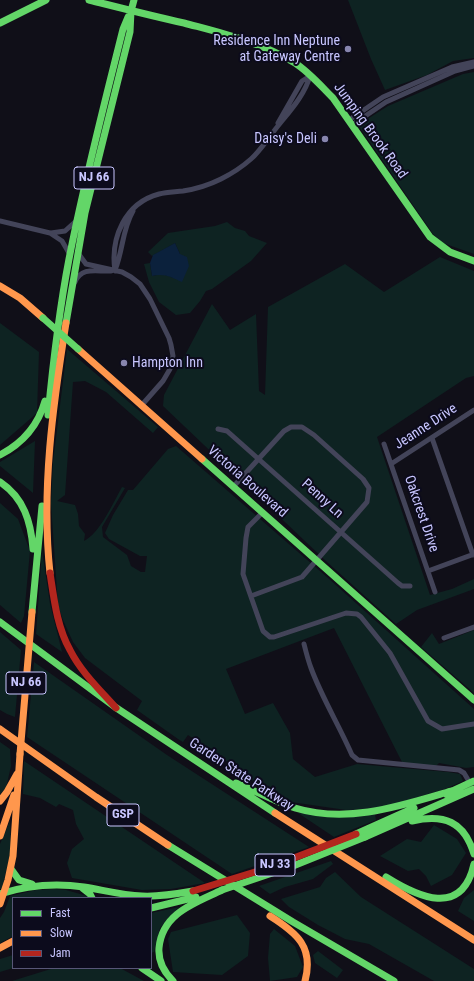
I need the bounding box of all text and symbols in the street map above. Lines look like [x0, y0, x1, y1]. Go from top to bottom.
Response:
place label: Residence Inn Neptune at Gateway Centre [213, 33, 340, 66]
marker: Residence Inn Neptune at Gateway Centre [343, 44, 353, 54]
street label: Jumping Brook Road [330, 80, 410, 182]
place label: Daisy's Deli [254, 131, 317, 147]
marker: Daisy's Deli [320, 134, 330, 144]
road number: NJ 66 [74, 167, 114, 189]
place label: Hampton Inn [132, 355, 203, 371]
marker: Hampton Inn [119, 358, 129, 368]
street label: Jeanne Drive [392, 401, 460, 453]
street label: Victoria Boulevard [203, 443, 291, 521]
street label: Oakcrest Drive [400, 473, 442, 555]
street label: Penny Ln [298, 476, 346, 522]
road number: NJ 66 [6, 672, 46, 694]
street label: Garden State Parkway [186, 735, 296, 815]
road number: GSP [107, 804, 139, 826]
road number: NJ 33 [255, 854, 295, 876]
legend [12, 897, 152, 969]
text: Fast [50, 906, 70, 920]
text: Slow [50, 926, 73, 940]
text: Jam [50, 946, 71, 960]

